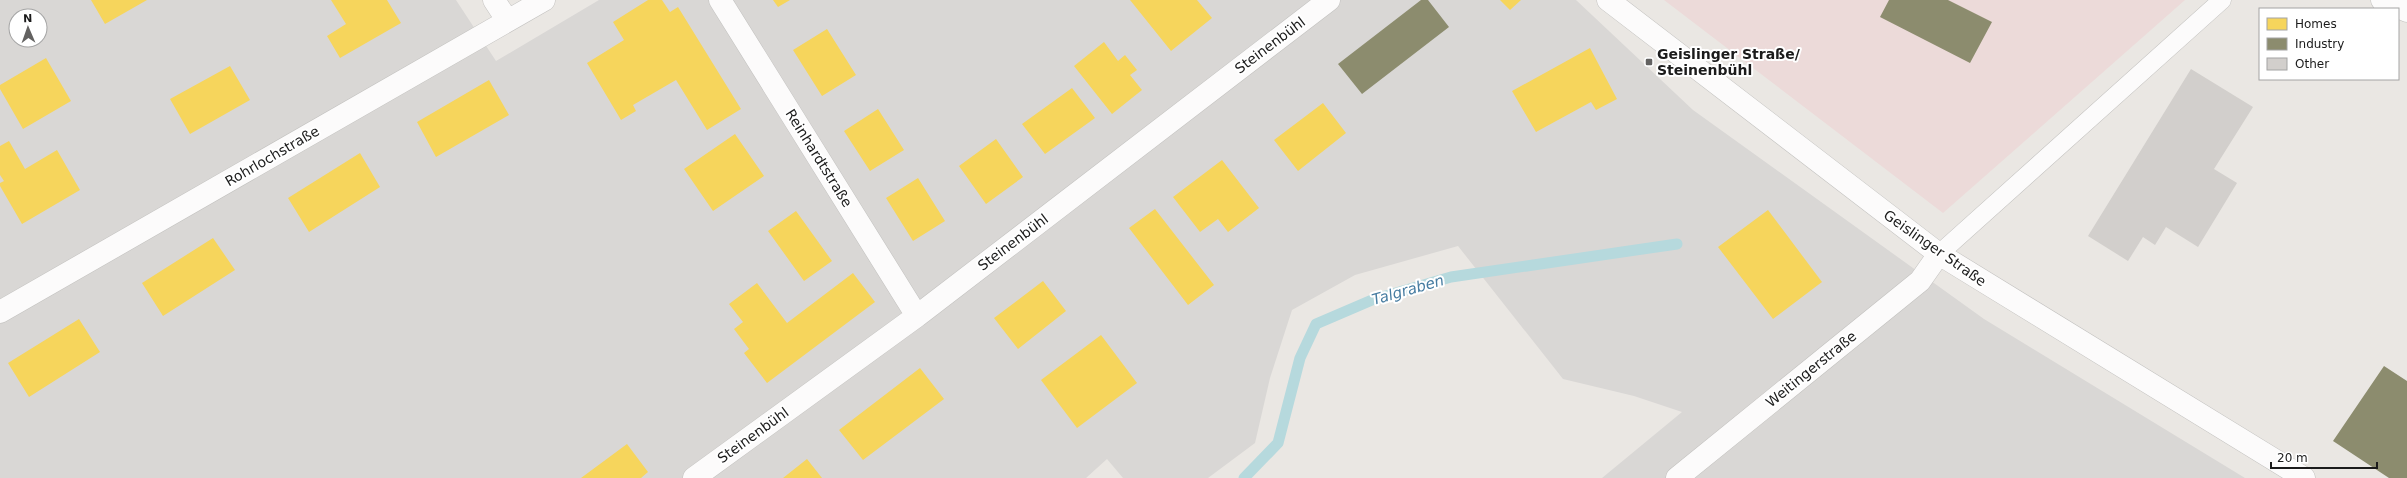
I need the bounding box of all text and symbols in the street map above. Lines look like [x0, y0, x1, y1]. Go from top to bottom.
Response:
north arrow [8, 8, 48, 48]
legend [2259, 8, 2399, 80]
text: N [23, 12, 33, 25]
street label: Steinenbühl [1232, 13, 1308, 77]
text: Homes [2295, 17, 2337, 31]
text: Industry [2295, 37, 2344, 51]
place label: Geislinger Straße/ Steinenbühl [1657, 46, 1801, 78]
marker: Geislinger Straße/ Steinenbühl [1644, 57, 1654, 67]
text: Other [2295, 57, 2329, 71]
street label: Reinhardtstraße [782, 106, 856, 210]
street label: Rohrlochstraße [222, 123, 322, 189]
street label: Geislinger Straße [1881, 207, 1989, 289]
street label: Steinenbühl [975, 210, 1051, 274]
water label: Talgraben [1370, 271, 1446, 309]
street label: Weitingerstraße [1763, 328, 1859, 410]
street label: Steinenbühl [714, 404, 792, 466]
scale bar [2271, 444, 2377, 470]
text: 20 m [2277, 451, 2308, 465]

